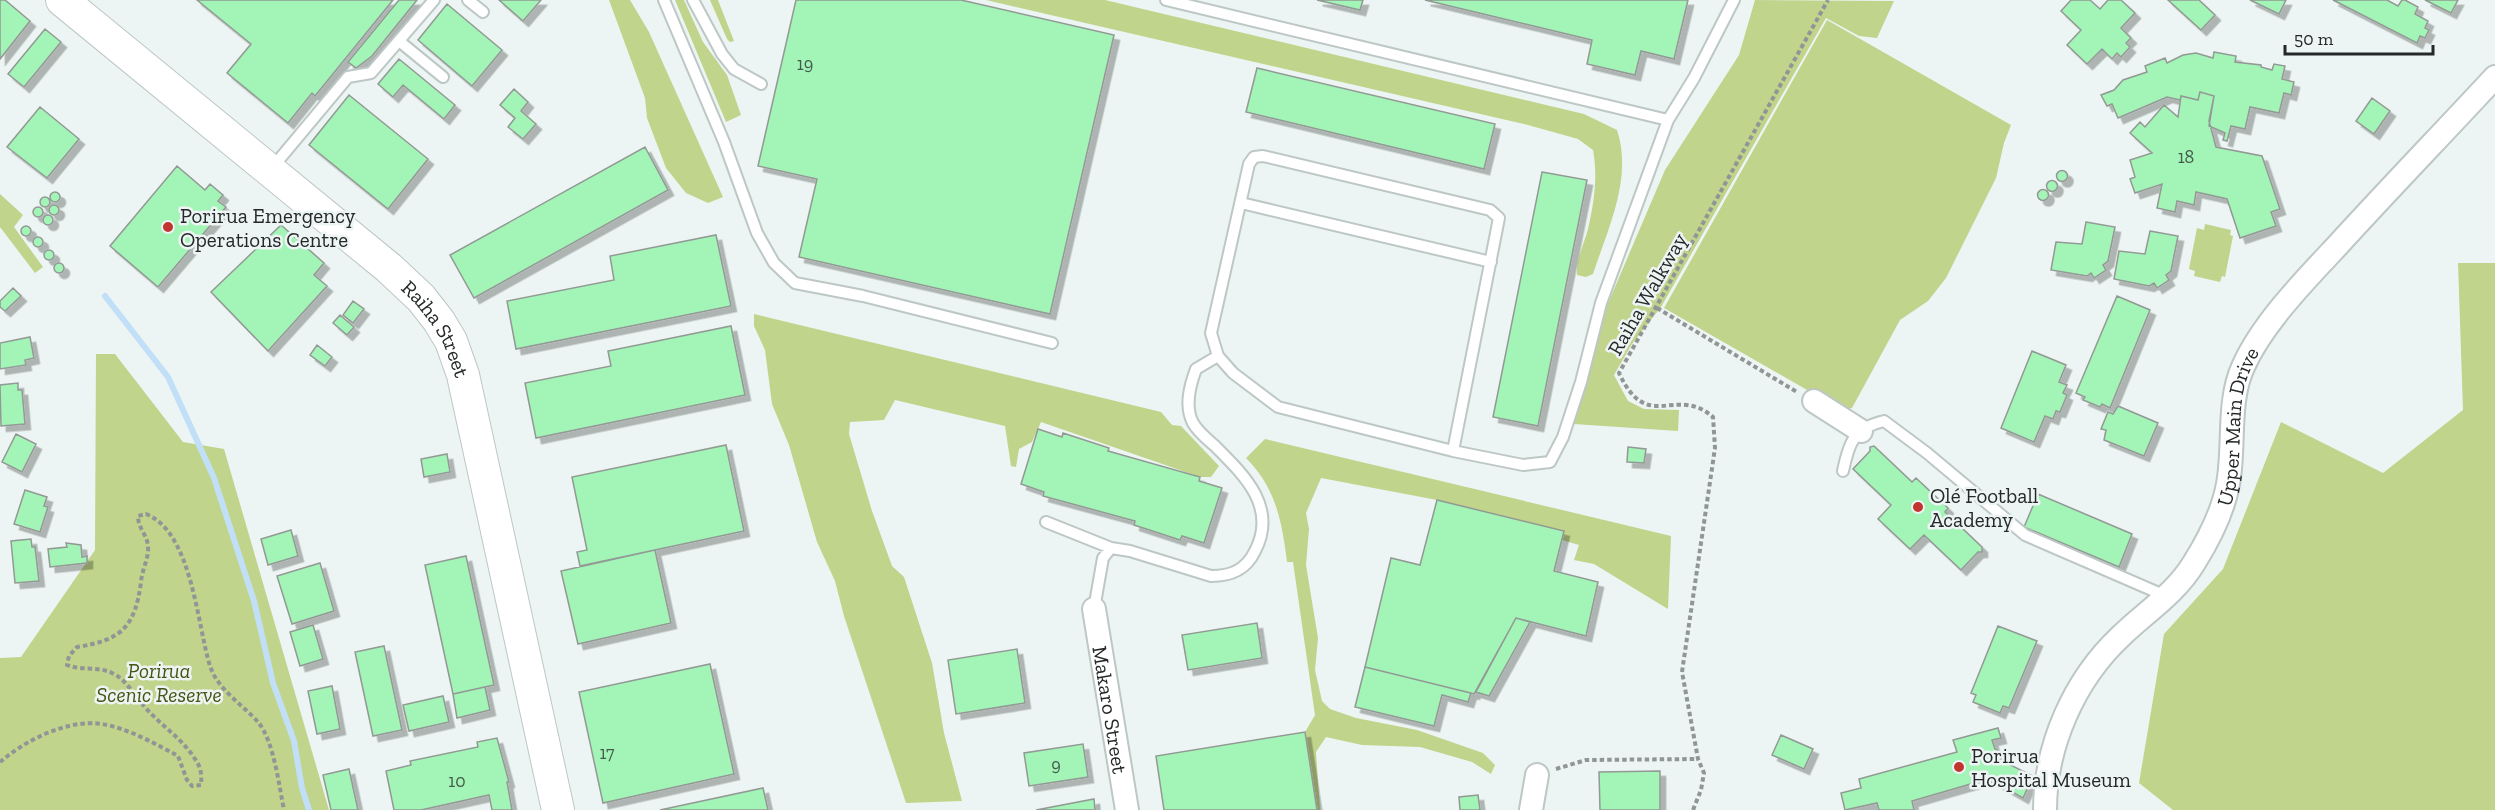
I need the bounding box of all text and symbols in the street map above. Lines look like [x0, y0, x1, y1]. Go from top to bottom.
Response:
scale bar [2285, 18, 2434, 56]
text: 50 m [2294, 28, 2334, 50]
house number: 19 [797, 53, 813, 75]
house number: 18 [2178, 146, 2194, 168]
place label: Porirua Emergency Operations Centre [180, 203, 356, 252]
marker: Porirua Emergency Operations Centre [161, 220, 175, 234]
street label: Raiha Walkway [1602, 228, 1692, 359]
street label: Raiha Street [397, 274, 475, 381]
street label: Upper Main Drive [2211, 342, 2264, 509]
place label: Olé Football Academy [1930, 483, 2039, 532]
marker: Olé Football Academy [1911, 500, 1925, 514]
street label: Makaro Street [1088, 644, 1133, 776]
park label: Porirua Scenic Reserve [96, 658, 222, 707]
house number: 17 [599, 742, 615, 764]
place label: Porirua Hospital Museum [1971, 743, 2131, 792]
house number: 9 [1051, 754, 1061, 776]
marker: Porirua Hospital Museum [1952, 760, 1966, 774]
house number: 10 [448, 770, 466, 792]

